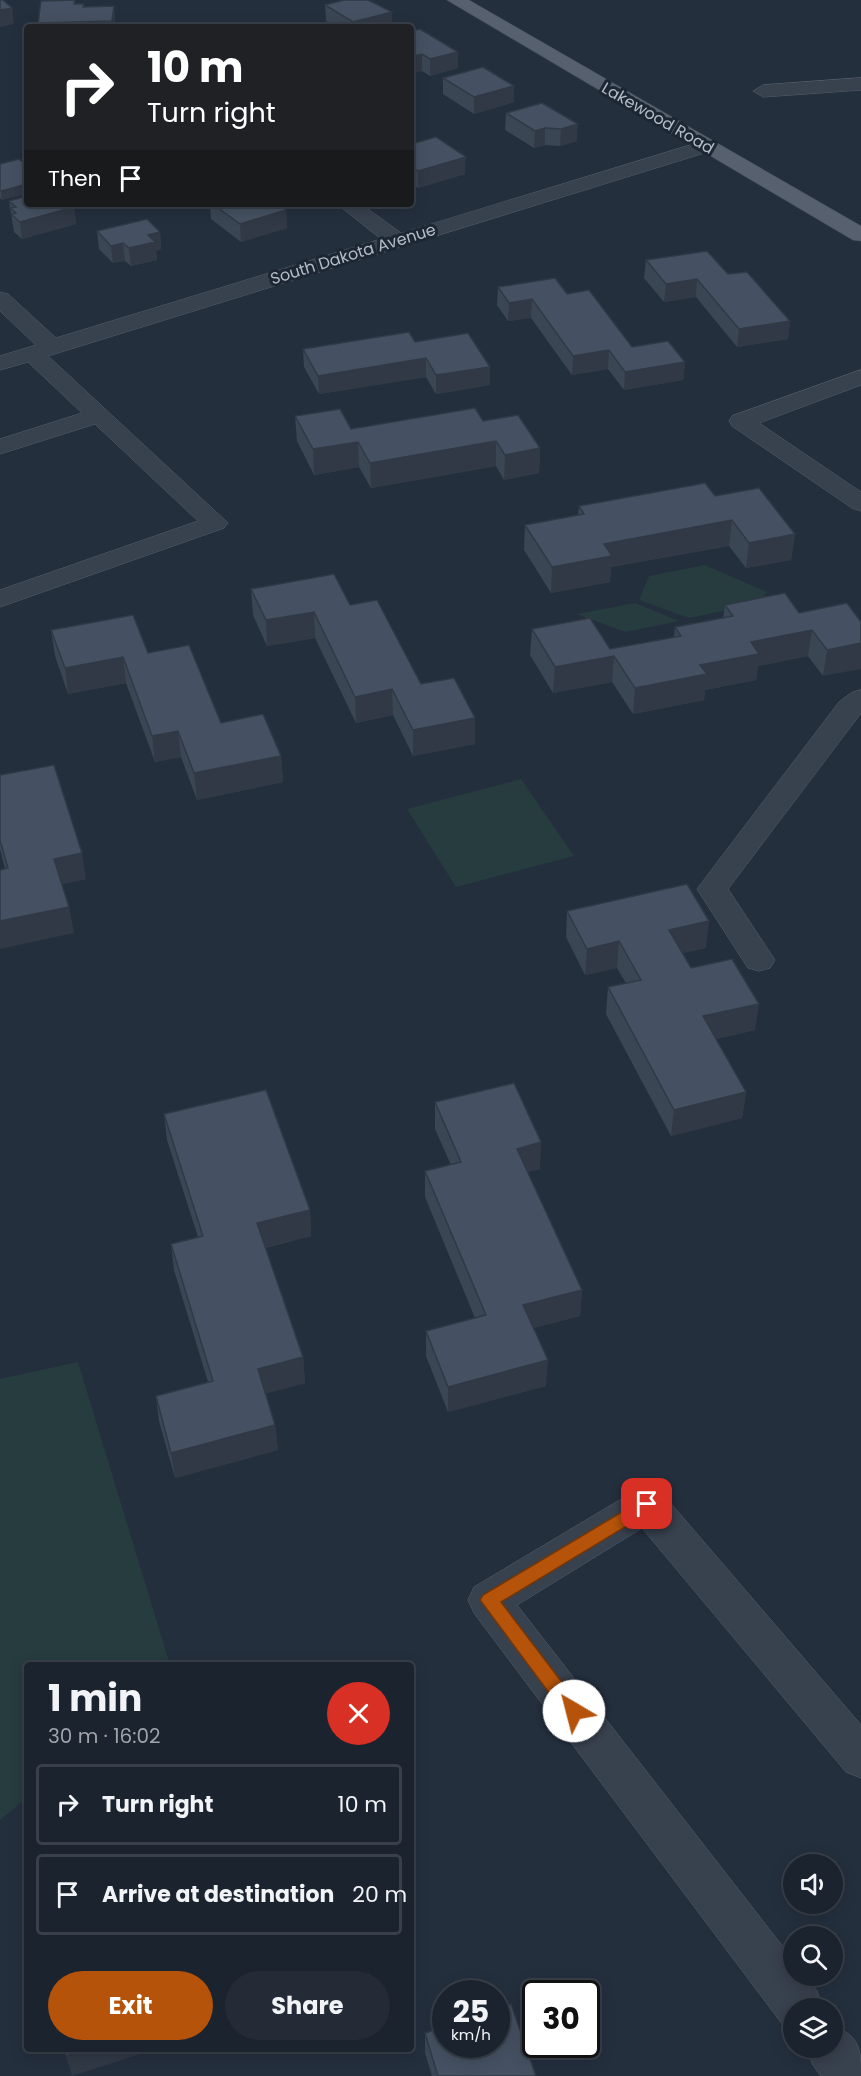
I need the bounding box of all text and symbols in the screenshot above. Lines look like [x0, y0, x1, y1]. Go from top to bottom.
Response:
text: 10 m [147, 38, 244, 97]
icon: right [48, 48, 126, 126]
street label: Lakewood Road [598, 76, 718, 160]
text: Turn right [147, 94, 276, 131]
icon: arrive [114, 162, 147, 195]
text: Then [48, 163, 102, 194]
street label: South Dakota Avenue [267, 218, 439, 290]
pin [621, 1478, 672, 1529]
icon: arrive [630, 1487, 663, 1520]
text: 1 min [48, 1673, 142, 1724]
position arrow [542, 1679, 606, 1743]
button: close [327, 1682, 390, 1745]
text: 30 m · 16:02 [48, 1722, 161, 1750]
icon: right [51, 1788, 84, 1821]
text: Turn right [102, 1789, 213, 1820]
text: 10 m [338, 1789, 387, 1820]
map controls [783, 1854, 843, 2058]
button: sound [783, 1854, 843, 1914]
icon: arrive [51, 1878, 84, 1911]
text: Arrive at destination [102, 1879, 334, 1910]
text: 20 m [352, 1879, 407, 1910]
button: search [783, 1926, 843, 1986]
button: Exit [48, 1971, 213, 2040]
button: Share [225, 1971, 390, 2040]
speed limit sign: 30 [522, 1980, 600, 2058]
text: 25 [453, 1990, 489, 2033]
button: layers [783, 1998, 843, 2058]
text: km/h [451, 2024, 491, 2045]

